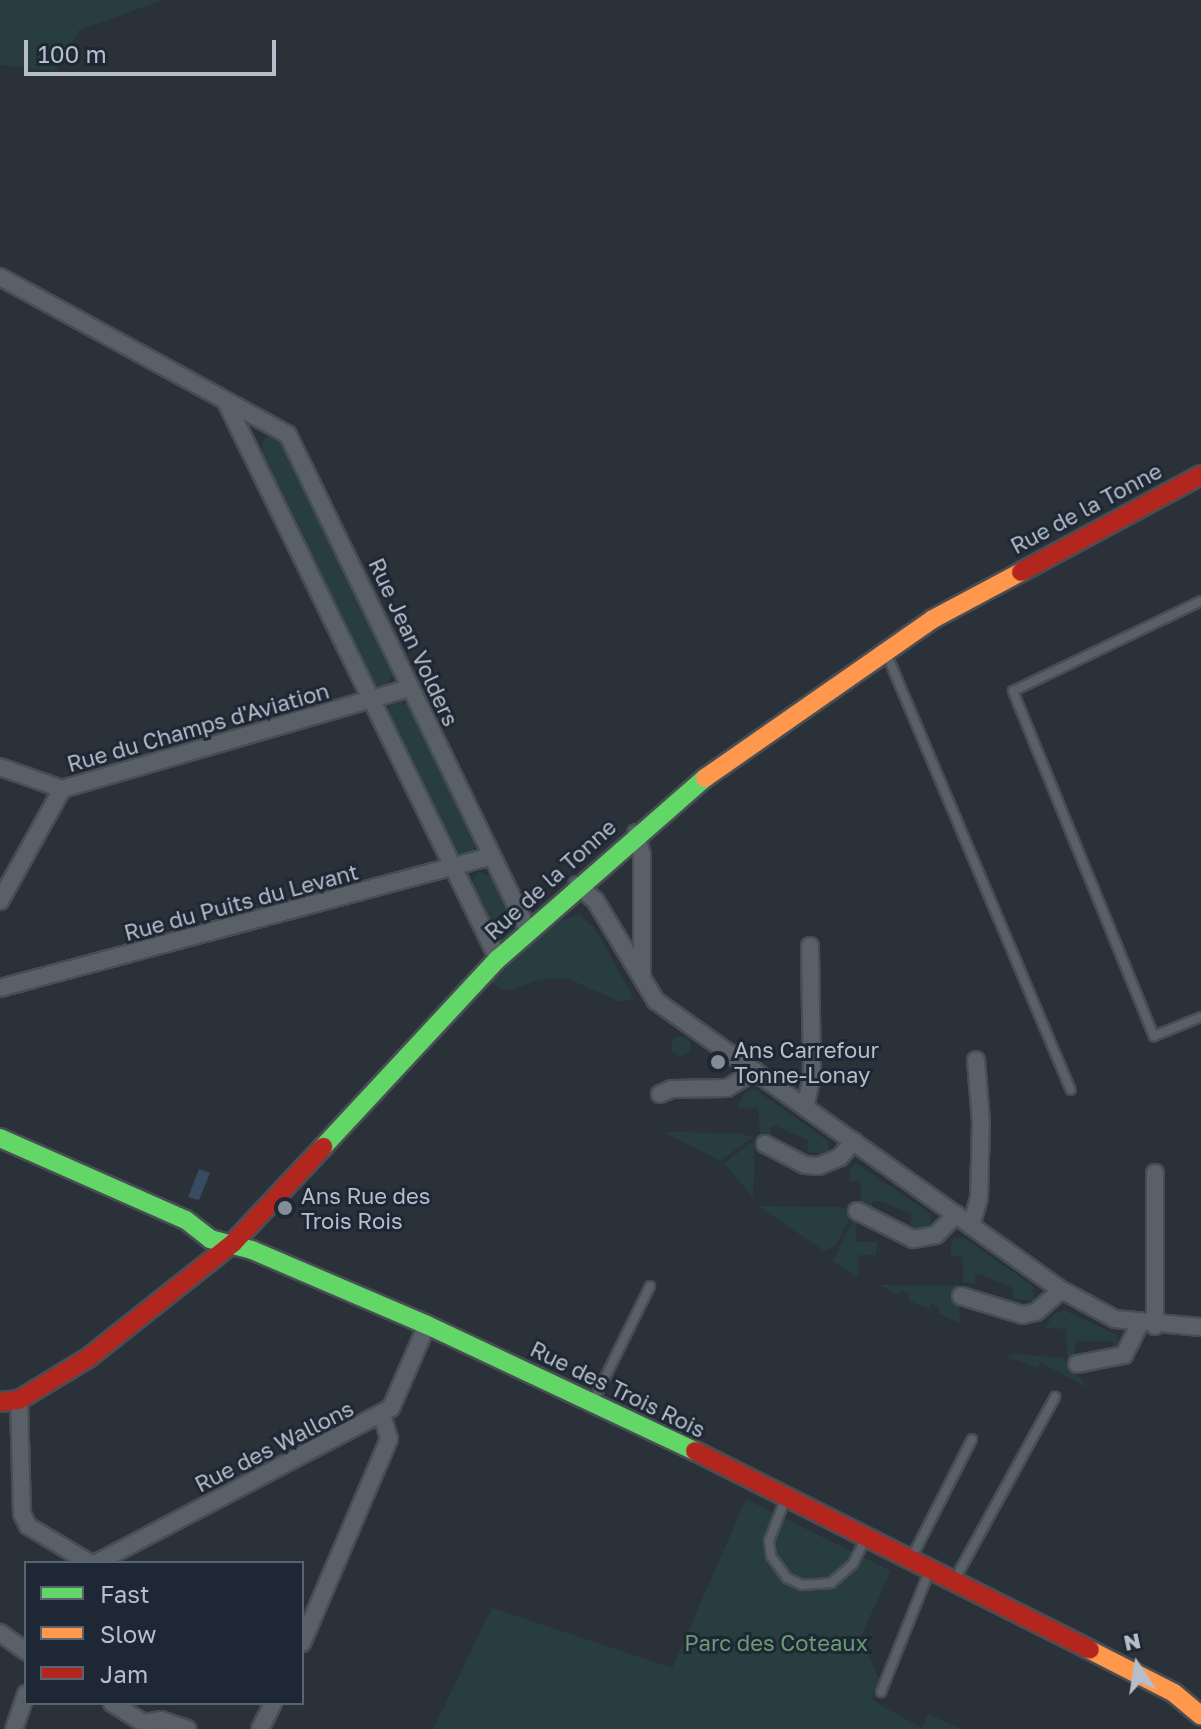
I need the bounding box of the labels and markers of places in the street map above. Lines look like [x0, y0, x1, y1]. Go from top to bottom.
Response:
place label: Ans Carrefour Tonne-Lonay [734, 1036, 879, 1088]
marker: Ans Carrefour Tonne-Lonay [709, 1053, 727, 1071]
place label: Ans Rue des Trois Rois [301, 1182, 430, 1234]
marker: Ans Rue des Trois Rois [276, 1199, 294, 1217]

